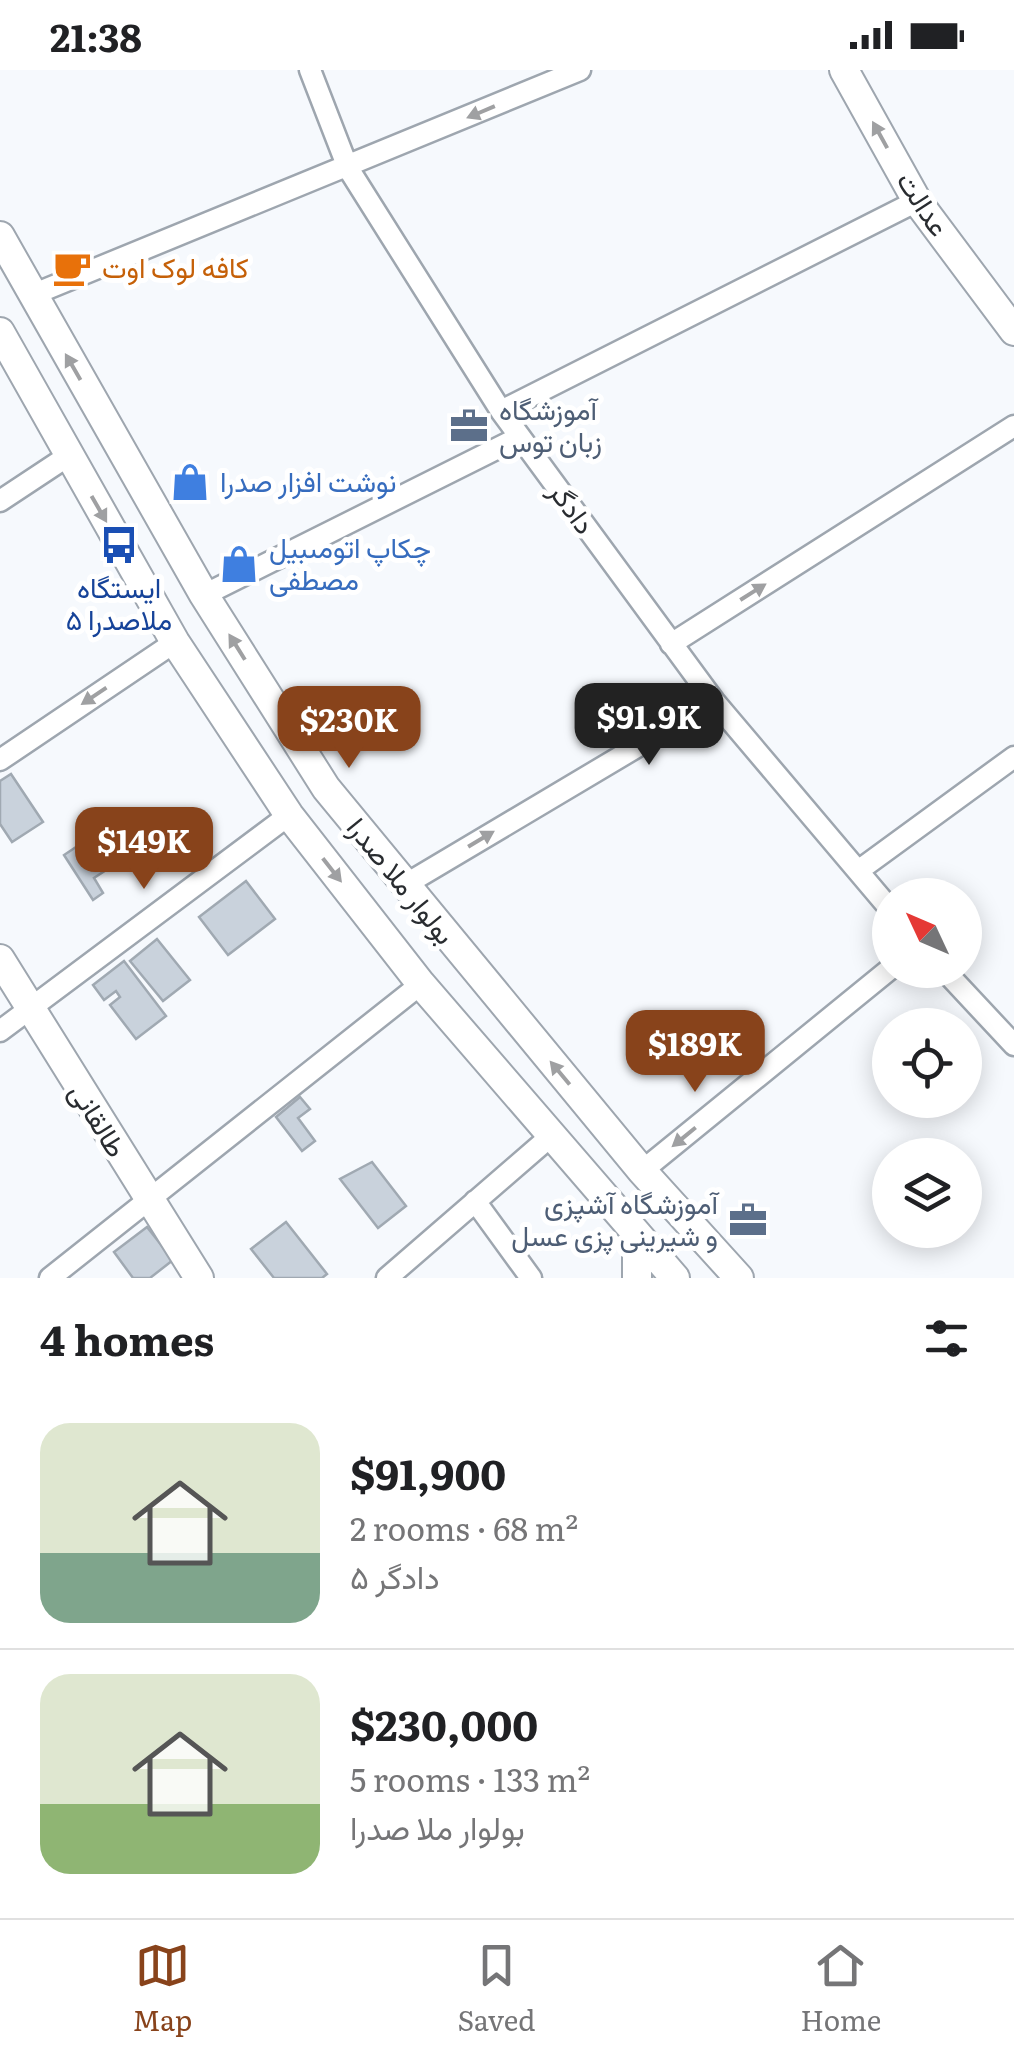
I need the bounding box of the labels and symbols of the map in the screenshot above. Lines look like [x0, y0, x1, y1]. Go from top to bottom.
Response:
one-way arrow [466, 104, 495, 120]
one-way arrow [872, 121, 889, 150]
street label: عدالت [888, 162, 961, 244]
place label: کافه لوک اوت [102, 245, 249, 287]
cafe icon: کافه لوک اوت [51, 247, 93, 289]
one-way arrow [65, 352, 82, 381]
place label: آموزشگاه زبان توس [499, 387, 602, 461]
office icon: آموزشگاه زبان توس [448, 405, 490, 447]
place label: نوشت افزار صدرا [220, 459, 396, 501]
shop icon: نوشت افزار صدرا [169, 461, 211, 503]
street label: دادگر [540, 471, 607, 542]
one-way arrow [90, 495, 107, 523]
bus stop icon: ایستگاه ملاصدرا ۵ [98, 524, 140, 566]
place label: چکاپ اتومىبیل مصطفی [269, 525, 431, 599]
shop icon: چکاپ اتومىبیل مصطفی [218, 543, 260, 585]
place label: ایستگاه ملاصدرا ۵ [66, 565, 172, 639]
one-way arrow [739, 584, 767, 601]
one-way arrow [228, 634, 246, 661]
pin: $91.9K [568, 683, 730, 768]
pin: $230K [279, 686, 419, 771]
one-way arrow [81, 687, 108, 705]
pin: $149K [74, 807, 214, 892]
street label: بولوار ملا صدرا [338, 807, 467, 952]
one-way arrow [467, 831, 495, 848]
one-way arrow [321, 857, 342, 883]
north arrow [872, 878, 982, 988]
pin: $189K [625, 1010, 765, 1095]
one-way arrow [549, 1060, 571, 1085]
street label: طالقانی [60, 1073, 139, 1164]
one-way arrow [671, 1126, 697, 1147]
place label: آموزشگاه آشپزی و شیرینی پزی عسل [511, 1181, 721, 1255]
office icon: آموزشگاه آشپزی و شیرینی پزی عسل [727, 1199, 769, 1241]

